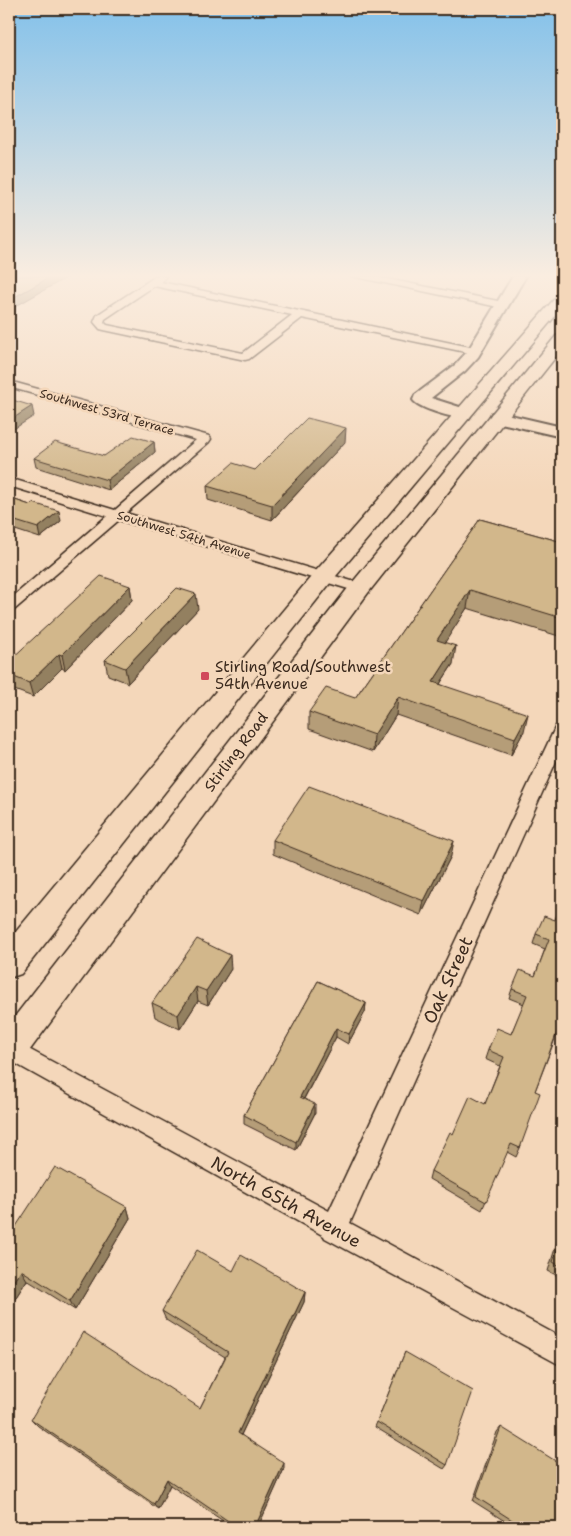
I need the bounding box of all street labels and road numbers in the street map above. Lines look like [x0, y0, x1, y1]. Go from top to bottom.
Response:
street label: Southwest 53rd Terrace [38, 385, 176, 439]
street label: Southwest 54th Avenue [115, 507, 253, 563]
street label: Stirling Road [200, 708, 273, 796]
street label: Oak Street [417, 932, 479, 1027]
street label: North 65th Avenue [207, 1151, 365, 1253]

